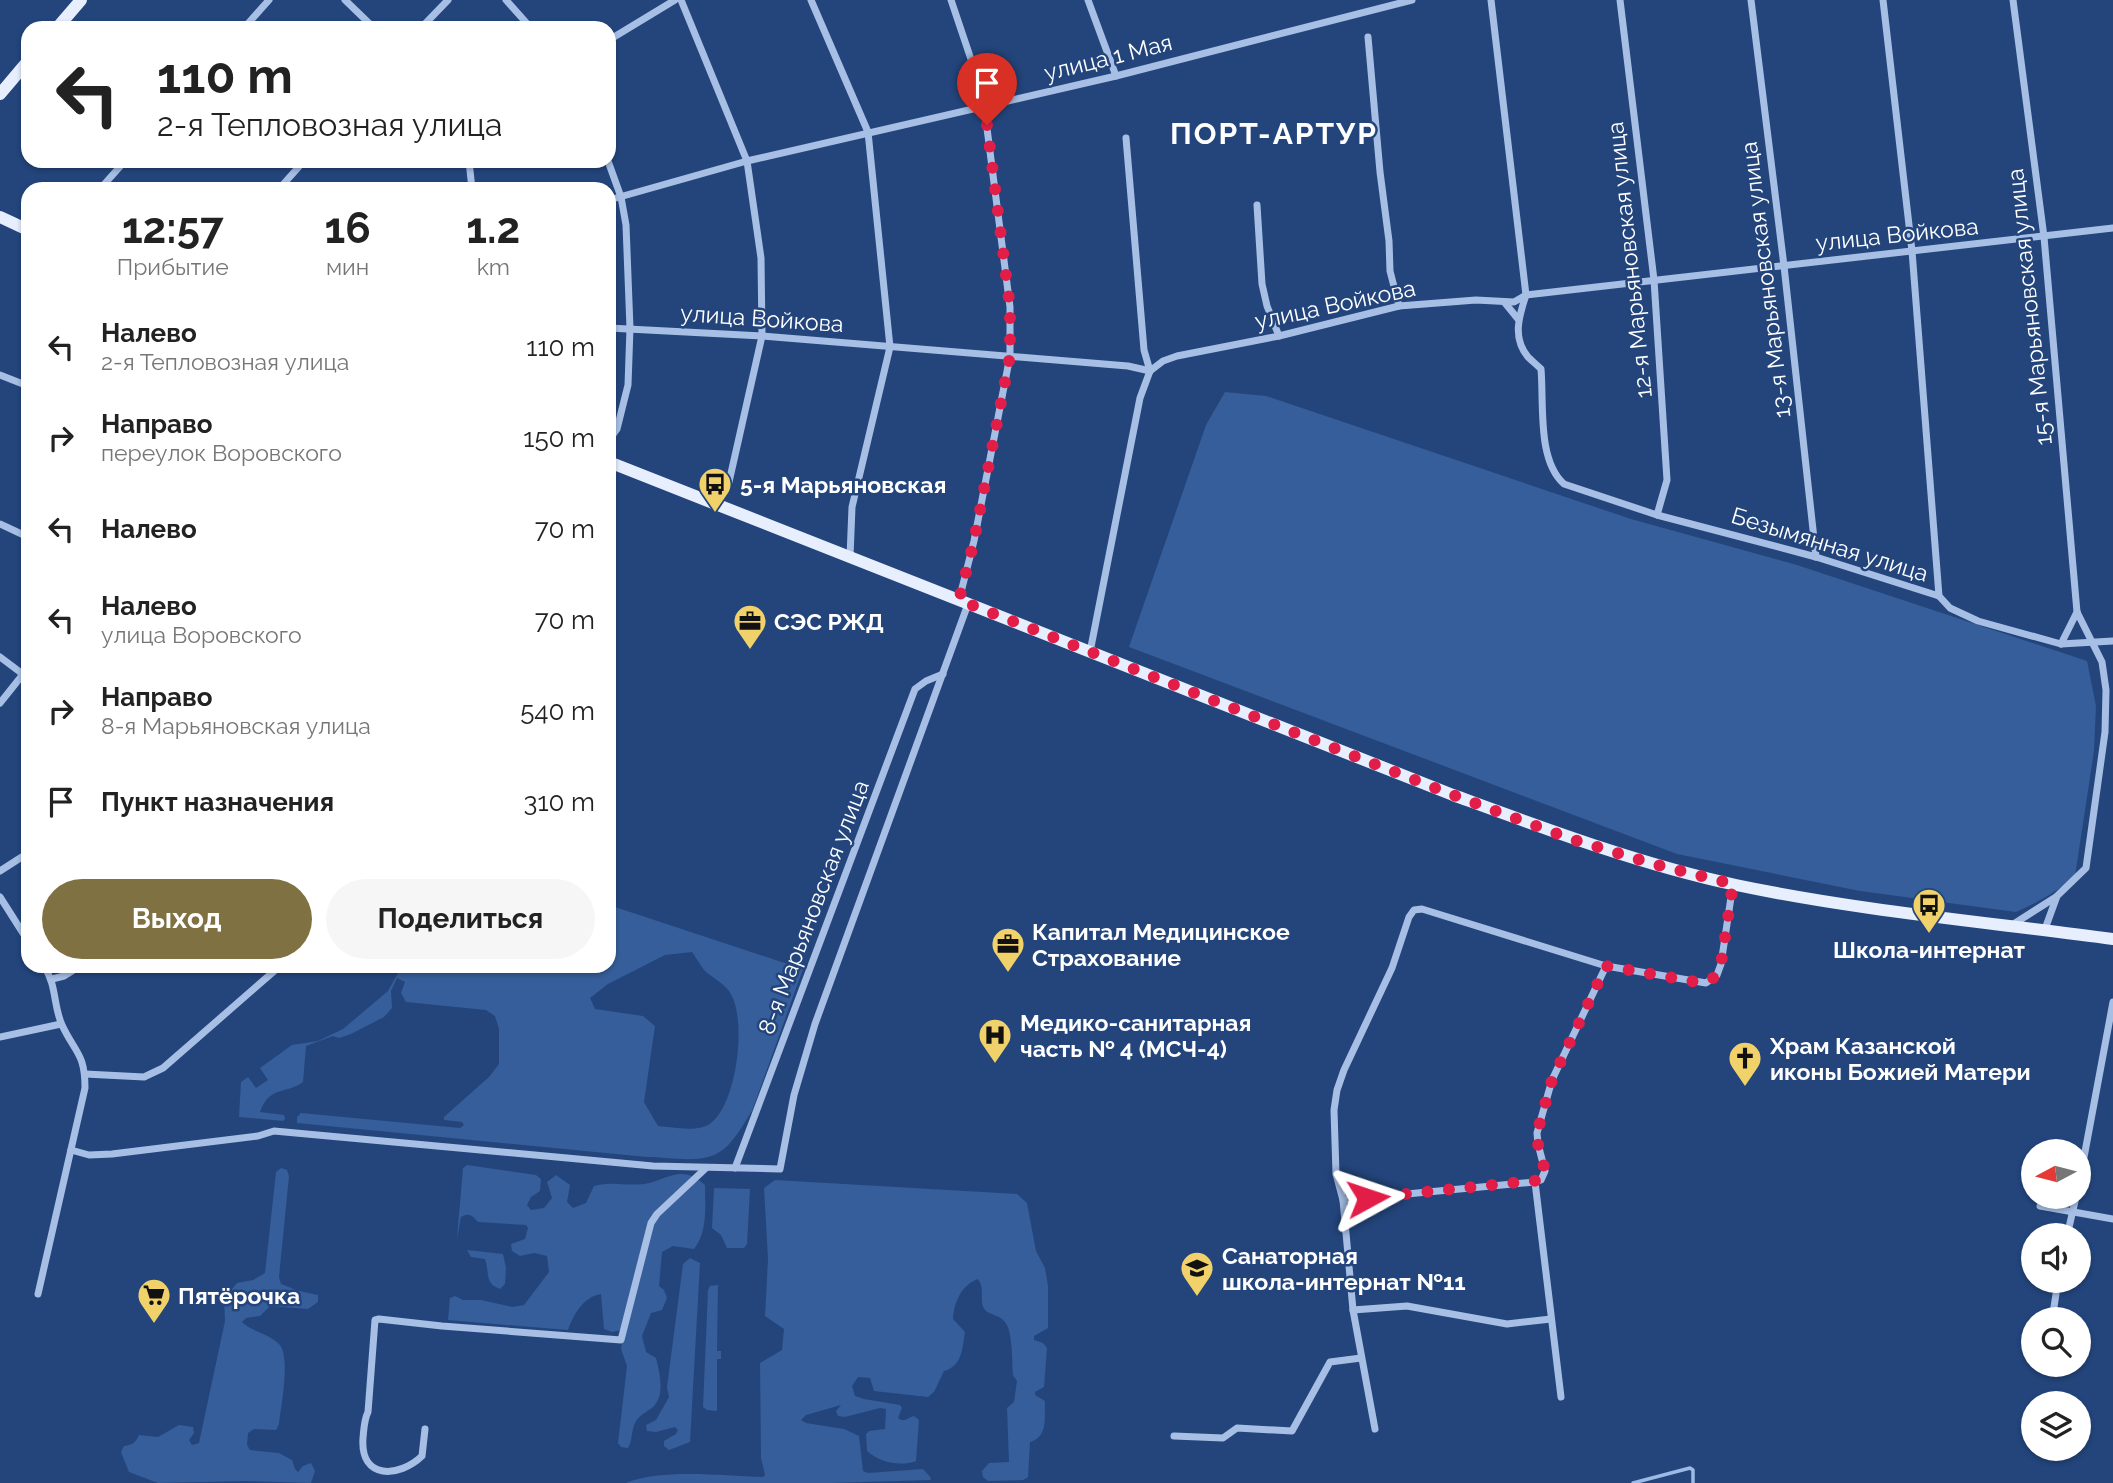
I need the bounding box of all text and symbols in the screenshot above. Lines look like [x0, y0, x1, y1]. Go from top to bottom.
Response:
street label: улица 1 Мая [1041, 28, 1175, 86]
text: 110 m [157, 47, 293, 104]
icon: left [42, 49, 133, 140]
pin [957, 53, 1017, 125]
icon: arrive [968, 64, 1006, 102]
text: 2-я Тепловозная улица [157, 106, 503, 143]
district label: ПОРТ-АРТУР [1170, 116, 1378, 151]
street label: 12-я Марьяновская улица [1601, 120, 1657, 400]
street label: 13-я Марьяновская улица [1735, 140, 1795, 420]
street label: 15-я Марьяновская улица [2001, 167, 2057, 447]
text: 12:57 [122, 204, 224, 253]
text: 16 [324, 204, 371, 253]
text: 1.2 [466, 204, 520, 253]
street label: улица Войкова [1814, 212, 1980, 256]
text: Прибытие [117, 253, 229, 280]
text: мин [326, 253, 369, 280]
text: km [477, 253, 510, 280]
street label: улица Войкова [1252, 274, 1418, 334]
street label: улица Войкова [680, 299, 844, 337]
text: Налево [101, 318, 197, 348]
icon: left [42, 328, 80, 366]
text: 110 m [526, 332, 595, 362]
text: 2-я Тепловозная улица [101, 348, 349, 375]
text: Направо [101, 409, 212, 439]
icon: right [42, 419, 80, 457]
text: 150 m [523, 423, 595, 453]
text: переулок Воровского [101, 439, 342, 466]
bus stop icon: 5-я Марьяновская [696, 465, 734, 514]
place label: 5-я Марьяновская [740, 471, 946, 498]
street label: Безымянная улица [1728, 501, 1932, 587]
icon: left [42, 510, 80, 548]
text: Налево [101, 514, 197, 544]
text: 70 m [535, 514, 595, 544]
text: Налево [101, 591, 197, 621]
icon: left [42, 601, 80, 639]
office icon: СЭС РЖД [731, 602, 769, 651]
text: 70 m [535, 605, 595, 635]
place label: СЭС РЖД [774, 608, 884, 635]
text: улица Воровского [101, 621, 302, 648]
text: Направо [101, 682, 212, 712]
icon: right [42, 692, 80, 730]
text: 540 m [520, 696, 595, 726]
text: 8-я Марьяновская улица [101, 712, 371, 739]
street label: 8-я Марьяновская улица [752, 776, 874, 1038]
icon: arrive [42, 783, 80, 821]
text: Пункт назначения [101, 787, 334, 817]
text: 310 m [524, 787, 595, 817]
button: Выход [42, 879, 312, 959]
button: Поделиться [326, 879, 595, 959]
bus stop icon: Школа-интернат [1910, 886, 1948, 935]
place label: Капитал Медицинское Страхование [1032, 918, 1290, 971]
office icon: Капитал Медицинское Страхование [989, 925, 1027, 974]
place label: Школа-интернат [1833, 936, 2026, 963]
place label: Медико-санитарная часть № 4 (МСЧ-4) [1020, 1009, 1251, 1062]
hospital icon: Медико-санитарная часть № 4 (МСЧ-4) [976, 1016, 1014, 1065]
place label: Храм Казанской иконы Божией Матери [1769, 1032, 2031, 1085]
church icon: Храм Казанской иконы Божией Матери [1726, 1039, 1764, 1088]
north arrow [2021, 1139, 2091, 1209]
map controls [2021, 1139, 2091, 1461]
position arrow [1331, 1161, 1405, 1235]
button: sound [2021, 1223, 2091, 1293]
place label: Санаторная школа-интернат №11 [1222, 1242, 1466, 1295]
school or university icon: Санаторная школа-интернат №11 [1178, 1249, 1216, 1298]
supermarket icon: Пятёрочка [135, 1276, 173, 1325]
place label: Пятёрочка [178, 1282, 300, 1309]
button: search [2021, 1307, 2091, 1377]
button: layers [2021, 1391, 2091, 1461]

